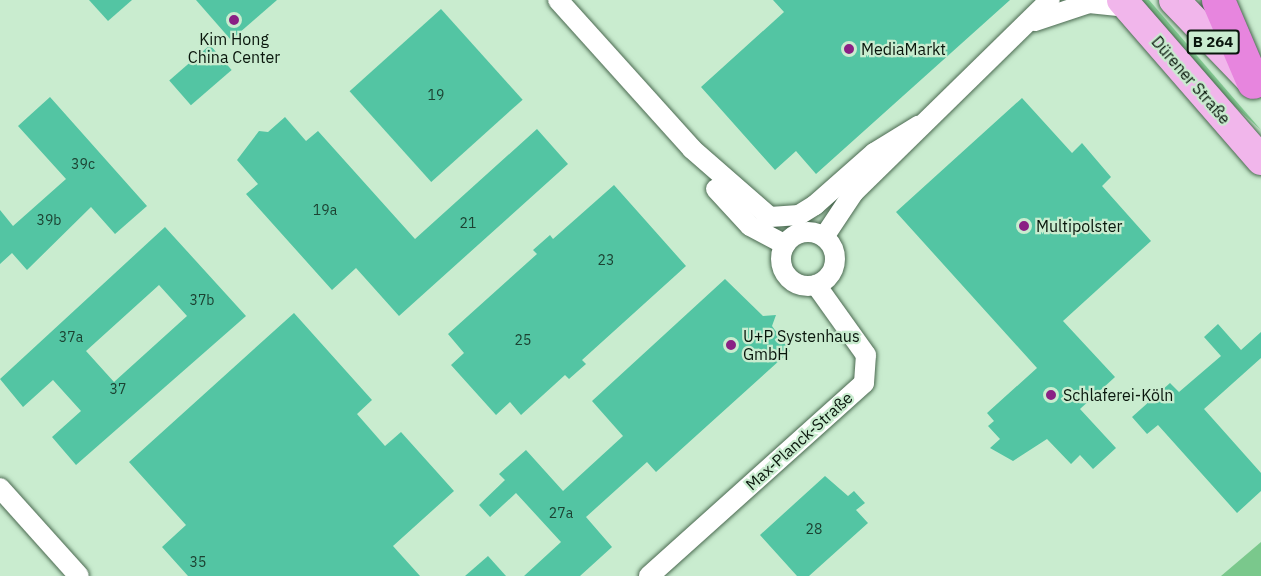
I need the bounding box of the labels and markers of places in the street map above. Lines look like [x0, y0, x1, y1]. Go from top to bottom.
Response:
marker: Kim Hong China Center [227, 13, 241, 27]
place label: Kim Hong China Center [188, 29, 280, 67]
place label: MediaMarkt [861, 39, 946, 59]
marker: MediaMarkt [842, 42, 856, 56]
place label: Multipolster [1036, 216, 1122, 236]
marker: Multipolster [1017, 219, 1031, 233]
place label: U+P Systenhaus GmbH [743, 326, 860, 364]
marker: U+P Systenhaus GmbH [724, 338, 738, 352]
place label: Schlaferei-Köln [1063, 385, 1173, 405]
marker: Schlaferei-Köln [1044, 388, 1058, 402]

